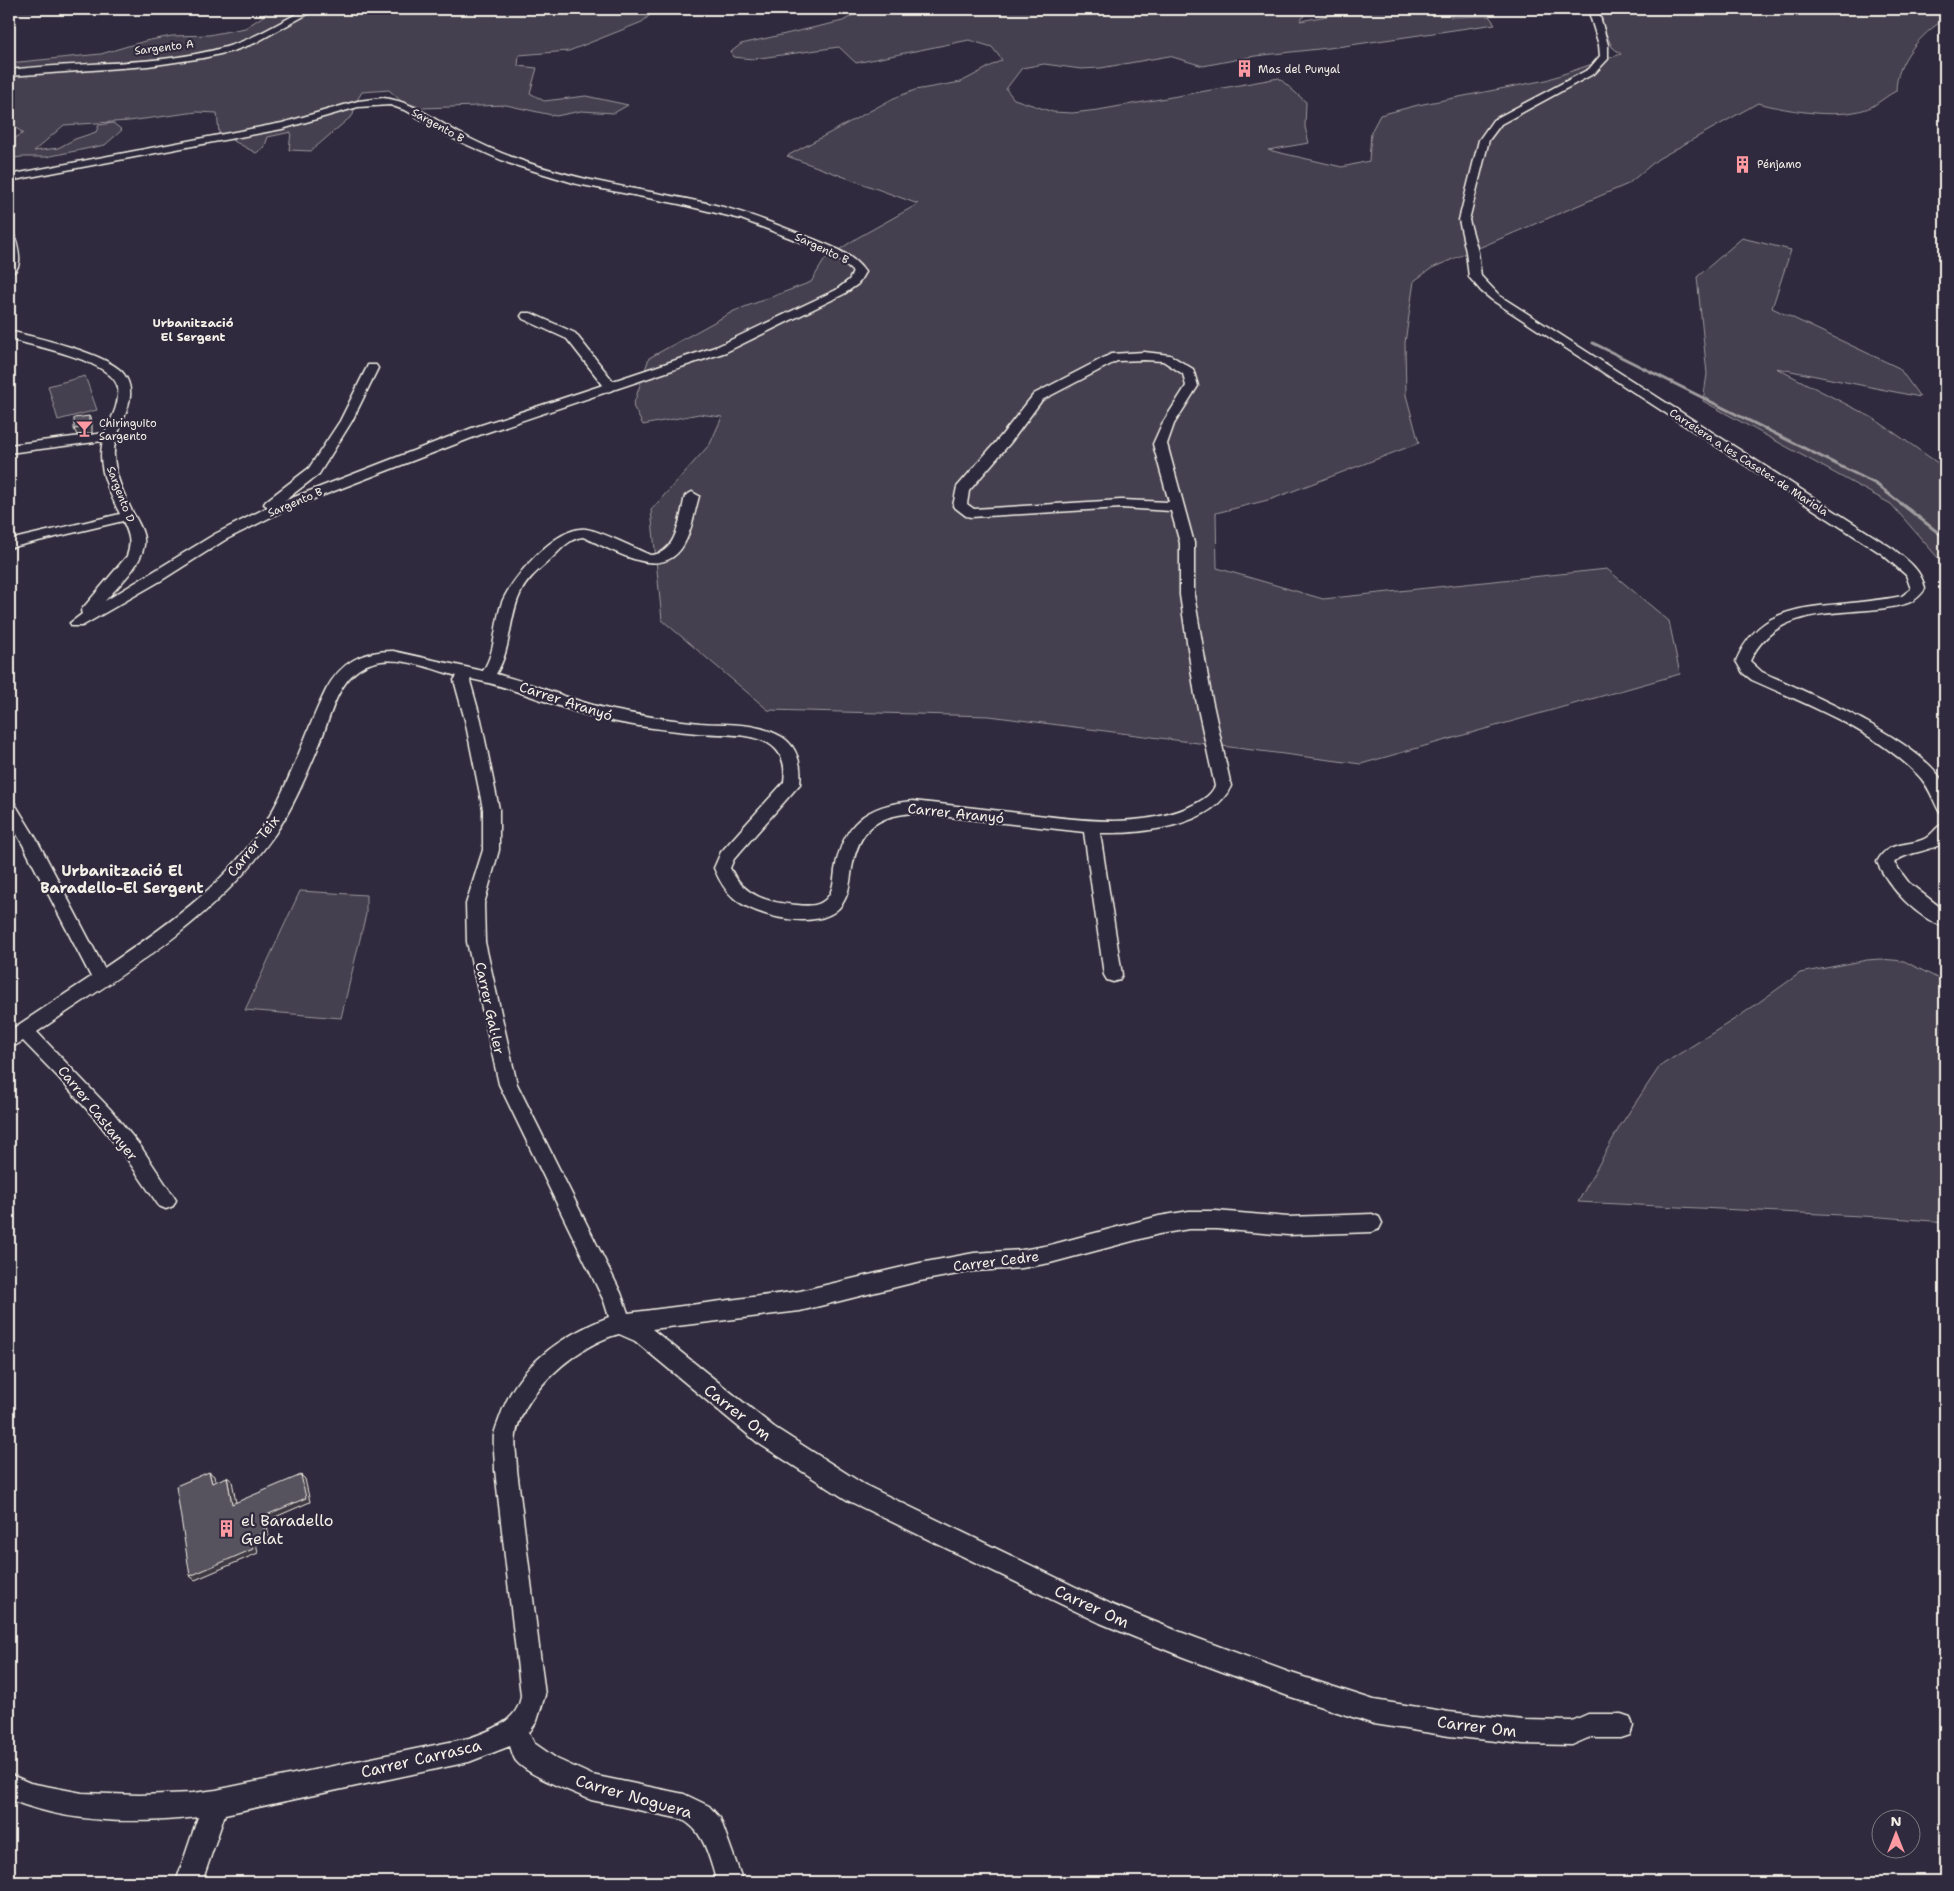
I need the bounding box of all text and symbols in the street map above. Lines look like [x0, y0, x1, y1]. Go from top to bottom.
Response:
street label: Sargento A [134, 36, 195, 59]
building icon: Mas del Punyal [1234, 59, 1254, 79]
place label: Mas del Punyal [1258, 62, 1341, 77]
street label: Sargento B [409, 105, 467, 146]
building icon: Pénjamo [1733, 154, 1753, 174]
place label: Pénjamo [1757, 157, 1802, 172]
street label: Sargento B [792, 229, 852, 268]
district label: Urbanització El Sergent [153, 315, 234, 345]
street label: Carretera a les Casetes de Mariola [1666, 405, 1831, 520]
place label: Chiringuito Sargento [99, 416, 157, 444]
bar icon: Chiringuito Sargento [75, 419, 95, 439]
street label: Sargento D [103, 464, 138, 524]
street label: Sargento B [266, 484, 325, 521]
street label: Carrer Aranyó [517, 677, 615, 725]
street label: Carrer Aranyó [907, 799, 1005, 827]
street label: Carrer Teix [223, 812, 283, 880]
district label: Urbanització El Baradello-El Sergent [40, 861, 204, 898]
street label: Carrer Gal·ler [471, 960, 509, 1056]
street label: Carrer Castanyer [54, 1062, 142, 1164]
street label: Carrer Cedre [952, 1247, 1040, 1275]
street label: Carrer Om [700, 1379, 776, 1445]
place label: el Baradello Gelat [241, 1510, 333, 1549]
building icon: el Baradello Gelat [217, 1519, 237, 1539]
street label: Carrer Om [1051, 1580, 1133, 1633]
street label: Carrer Om [1436, 1711, 1518, 1742]
street label: Carrer Carrasca [359, 1734, 483, 1783]
street label: Carrer Noguera [573, 1770, 695, 1823]
north arrow [1872, 1808, 1922, 1858]
text: N [1890, 1812, 1902, 1830]

